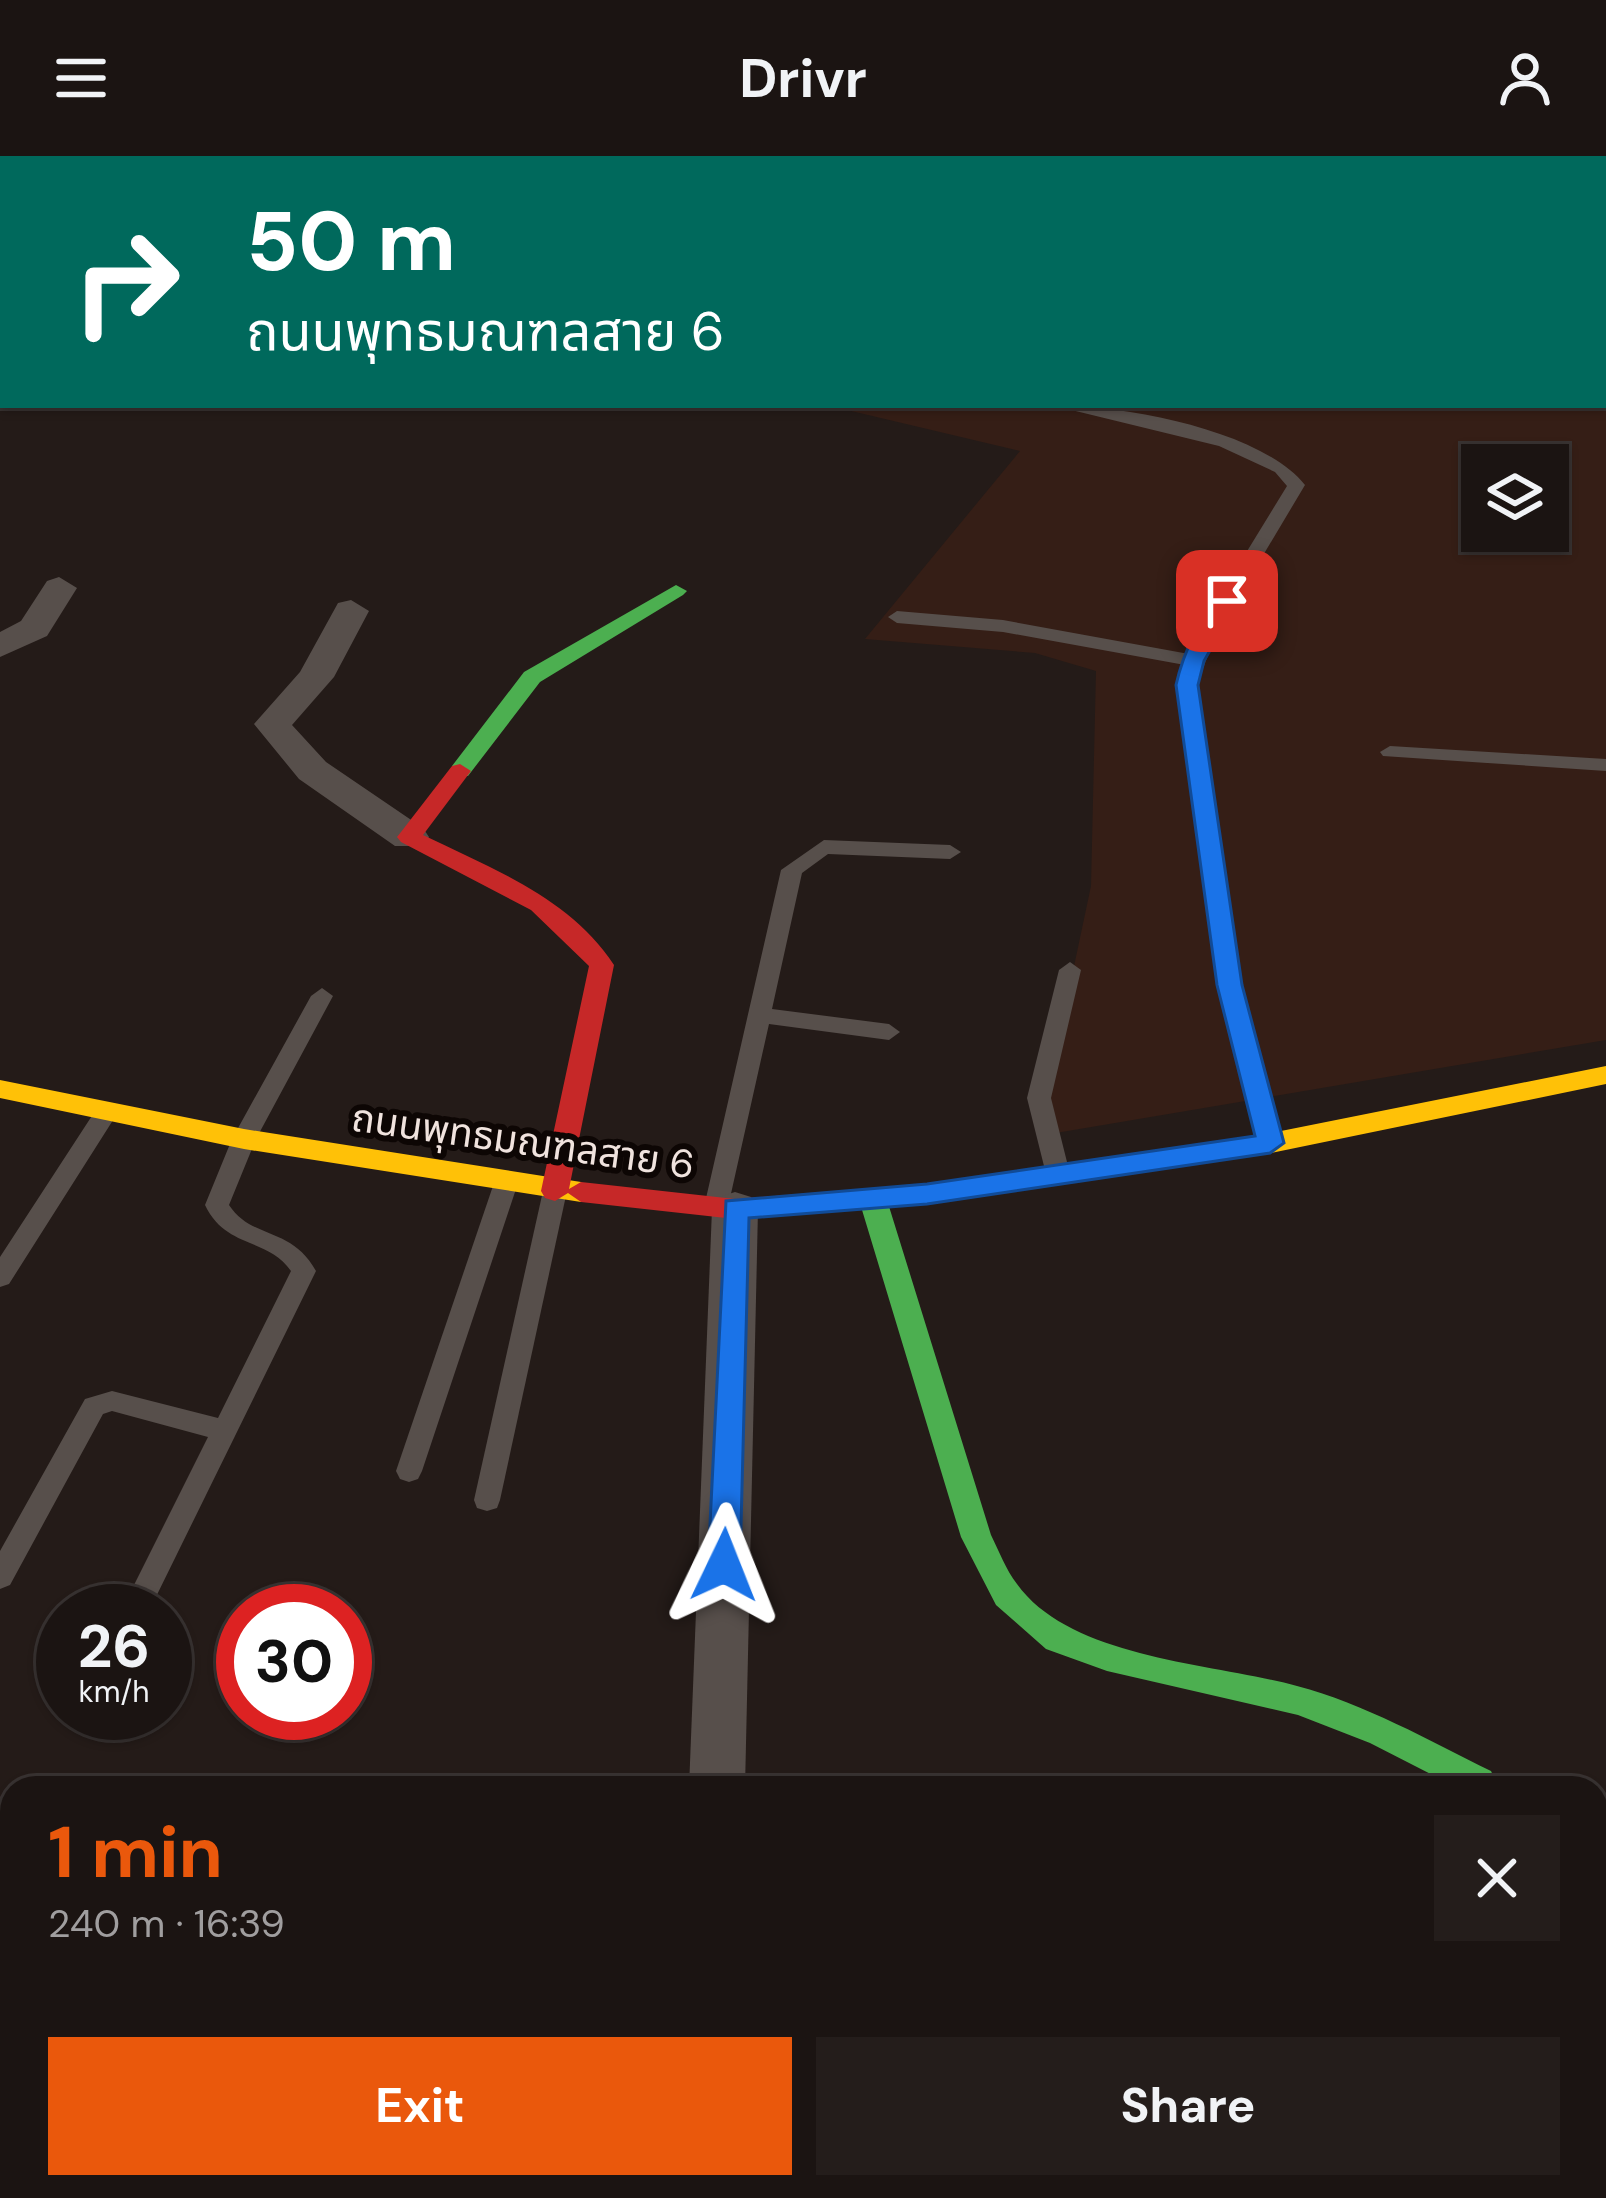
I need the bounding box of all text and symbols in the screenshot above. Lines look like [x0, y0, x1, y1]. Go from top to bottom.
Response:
text: Drivr [739, 43, 867, 114]
icon: menu [48, 45, 114, 111]
icon: person [1492, 45, 1558, 111]
text: 50 m [246, 187, 456, 296]
icon: right [48, 204, 204, 360]
text: ถนนพุทธมณฑลสาย 6 [246, 296, 725, 367]
map controls [1461, 444, 1569, 552]
button: layers [1461, 444, 1569, 552]
pin [1176, 550, 1278, 652]
icon: arrive [1194, 568, 1260, 634]
street label: ถนนพุทธมณฑลสาย 6 [348, 1092, 698, 1190]
position arrow [661, 1502, 787, 1628]
speed limit sign: 30 [216, 1584, 372, 1740]
text: 26 [78, 1607, 150, 1686]
text: km/h [79, 1672, 149, 1711]
text: 1 min [48, 1806, 223, 1899]
button: close [1434, 1815, 1560, 1941]
text: 240 m · 16:39 [48, 1898, 285, 1949]
button: Exit [48, 2037, 792, 2175]
button: Share [816, 2037, 1560, 2175]

